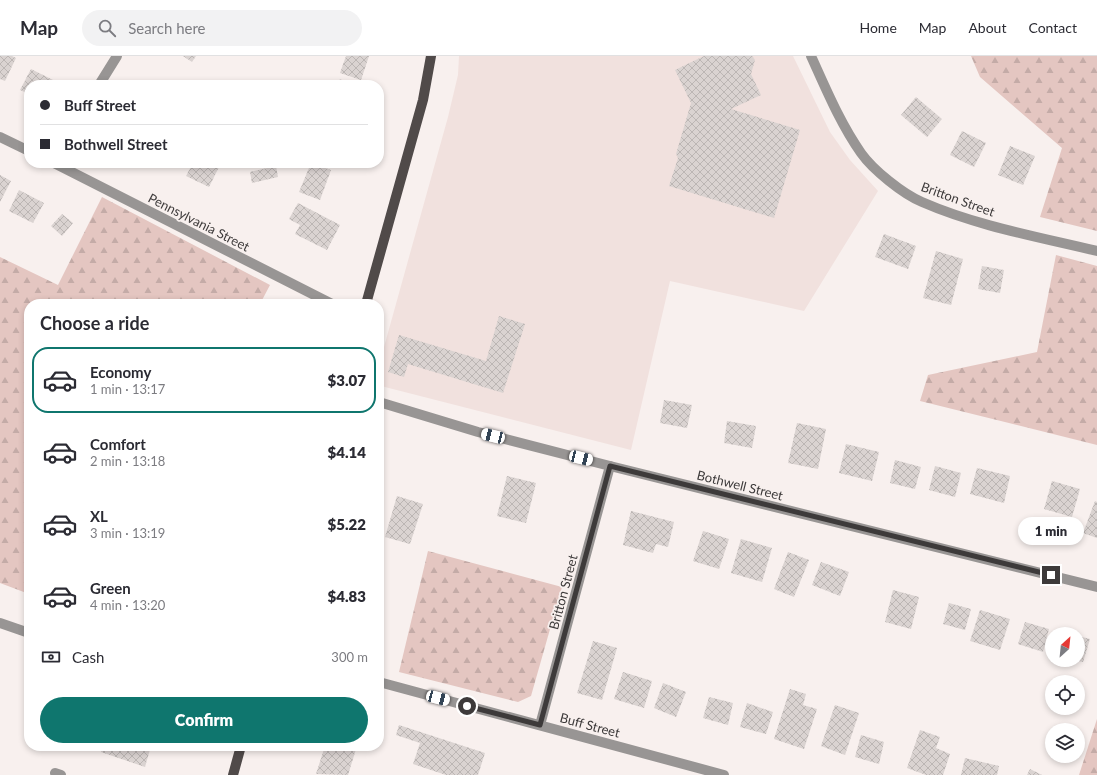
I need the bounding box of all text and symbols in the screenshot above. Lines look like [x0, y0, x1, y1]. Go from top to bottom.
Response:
search box [82, 10, 362, 46]
text: Map [20, 16, 58, 39]
icon: search [96, 17, 118, 39]
text: Search here [128, 19, 206, 37]
text: Home [859, 19, 897, 36]
text: Map [919, 19, 946, 36]
text: About [968, 19, 1006, 36]
text: Contact [1028, 19, 1077, 36]
text: Buff Street [64, 96, 136, 114]
text: Bothwell Street [64, 135, 168, 153]
street label: Britton Street [919, 178, 997, 220]
street label: Pennsylvania Street [146, 190, 253, 255]
text: Choose a ride [40, 312, 149, 334]
icon: car [42, 362, 78, 398]
text: Economy [90, 363, 151, 381]
text: $3.07 [328, 371, 366, 389]
text: 1 min · 13:17 [90, 381, 165, 397]
car [480, 427, 506, 445]
icon: car [42, 434, 78, 470]
text: Comfort [90, 435, 146, 453]
text: $4.14 [328, 443, 366, 461]
car [568, 449, 594, 467]
text: 2 min · 13:18 [90, 453, 165, 469]
street label: Bothwell Street [695, 467, 785, 504]
icon: car [42, 506, 78, 542]
text: XL [90, 507, 108, 525]
text: $5.22 [328, 515, 366, 533]
callout: 1 min [1018, 517, 1084, 545]
text: 1 min [1035, 523, 1067, 539]
text: 3 min · 13:19 [90, 525, 165, 541]
street label: Britton Street [545, 552, 581, 631]
route end [1042, 566, 1060, 584]
icon: car [42, 578, 78, 614]
text: Green [90, 579, 131, 597]
text: $4.83 [328, 587, 366, 605]
text: 4 min · 13:20 [90, 597, 165, 613]
north arrow [1045, 627, 1085, 667]
map controls [1045, 627, 1085, 763]
icon: cash [40, 646, 62, 668]
text: Cash [72, 648, 104, 666]
text: 300 m [331, 649, 368, 665]
button: locate [1045, 675, 1085, 715]
car [425, 689, 451, 707]
button: Confirm [40, 697, 368, 743]
route start [458, 697, 476, 715]
street label: Buff Street [558, 709, 622, 741]
button: layers [1045, 723, 1085, 763]

